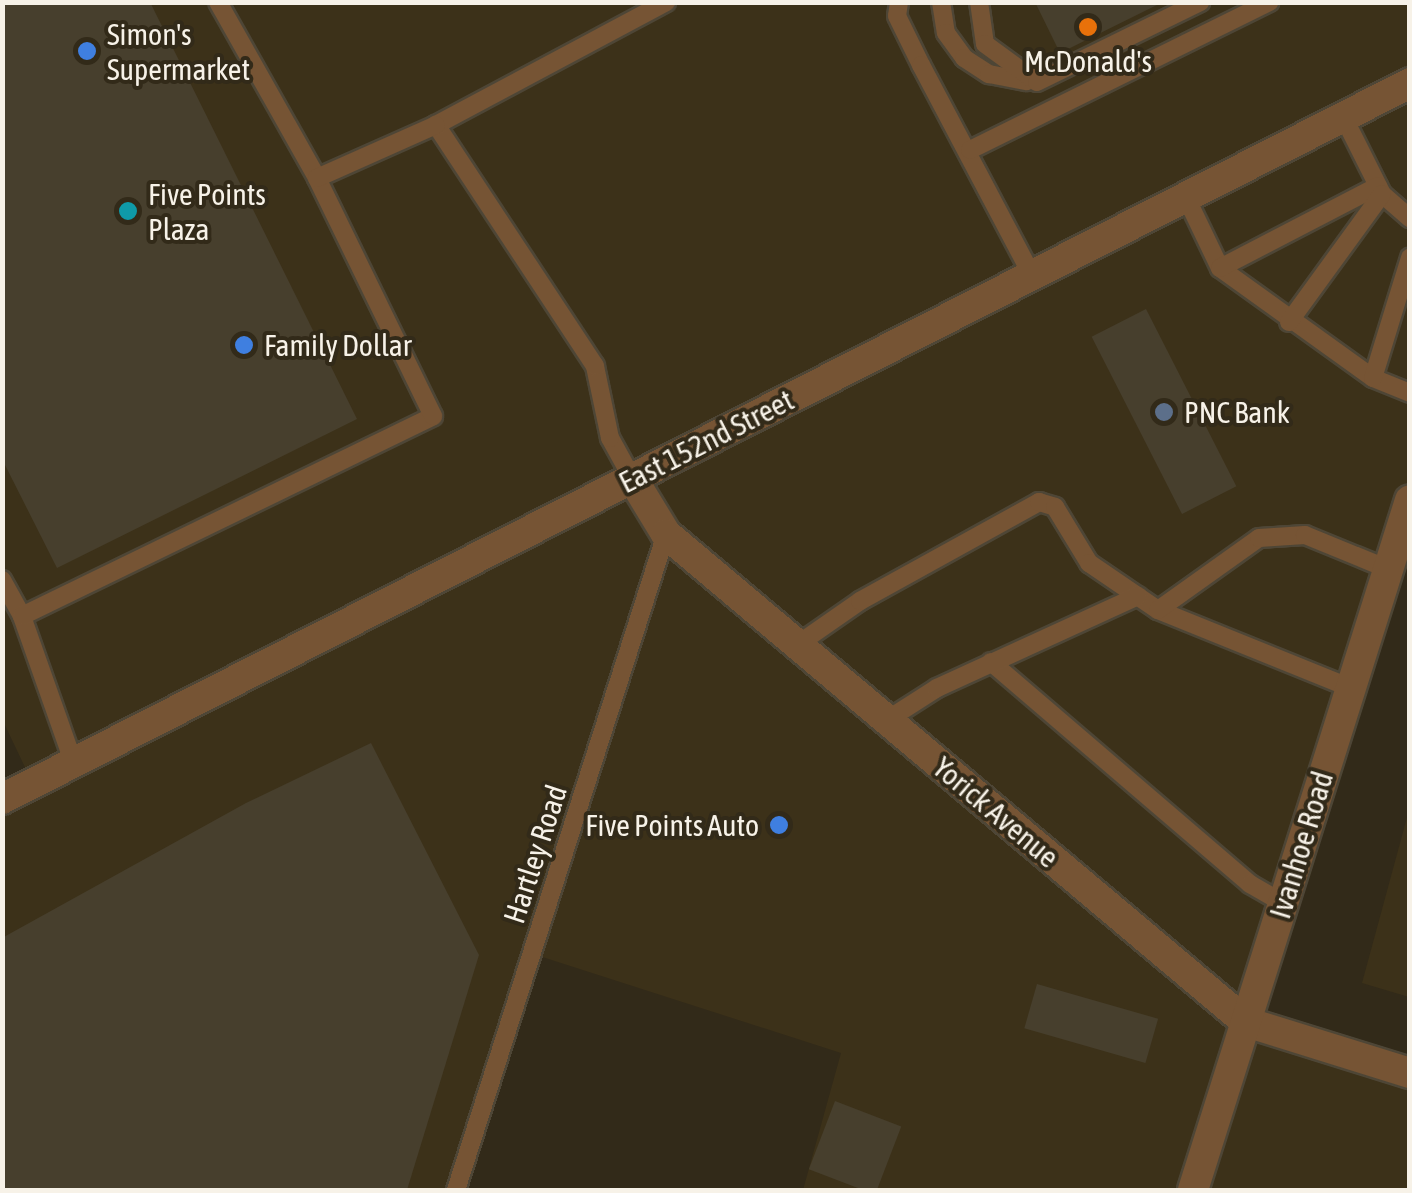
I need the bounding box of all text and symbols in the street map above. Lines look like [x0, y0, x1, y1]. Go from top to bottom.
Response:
place label: Simon's Supermarket [107, 16, 250, 86]
marker: McDonald's [1077, 16, 1099, 38]
marker: Simon's Supermarket [76, 40, 98, 62]
place label: McDonald's [1024, 43, 1152, 79]
place label: Five Points Plaza [148, 176, 266, 246]
marker: Five Points Plaza [117, 200, 139, 222]
place label: Family Dollar [264, 327, 412, 363]
marker: Family Dollar [233, 334, 255, 356]
street label: East 152nd Street [613, 382, 799, 500]
place label: PNC Bank [1184, 394, 1290, 430]
marker: PNC Bank [1153, 401, 1175, 423]
street label: Yorick Avenue [926, 749, 1066, 875]
street label: Ivanhoe Road [1262, 767, 1340, 923]
street label: Hartley Road [496, 780, 574, 928]
place label: Five Points Auto [585, 807, 759, 843]
marker: Five Points Auto [768, 814, 790, 836]

